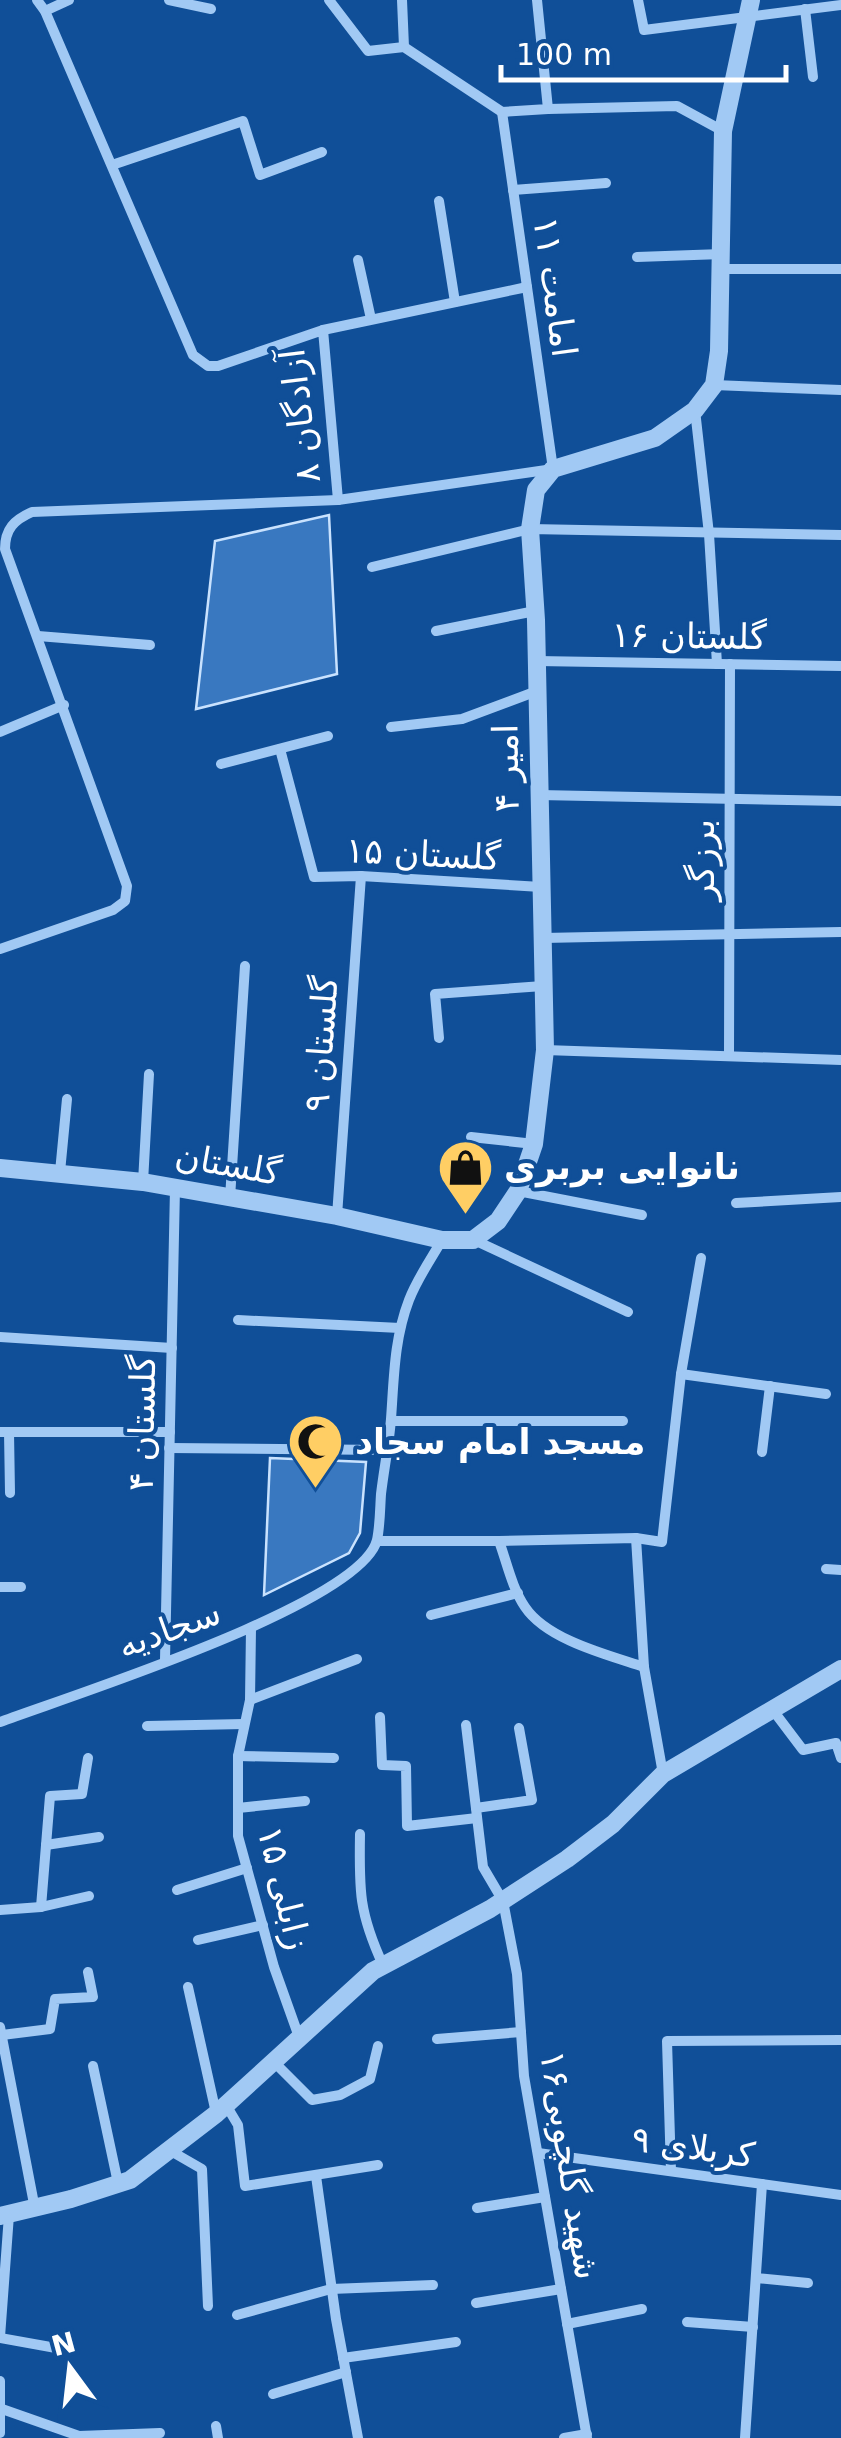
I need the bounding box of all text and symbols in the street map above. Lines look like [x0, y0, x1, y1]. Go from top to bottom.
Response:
scale bar [501, 20, 786, 82]
text: 100 m [516, 37, 612, 72]
street label: امامت ۱۱ [525, 214, 585, 360]
street label: آزادگان ۸ [270, 344, 329, 486]
street label: گلستان ۱۶ [611, 615, 767, 657]
street label: امیر ۴ [485, 723, 528, 812]
street label: برزگر [682, 819, 723, 903]
street label: گلستان ۱۵ [344, 830, 502, 878]
street label: گلستان ۹ [296, 974, 346, 1113]
street label: گلستان [172, 1135, 284, 1193]
shop icon: نانوایی بربری [435, 1137, 495, 1216]
place label: نانوایی بربری [504, 1147, 740, 1188]
street label: گلستان ۴ [121, 1354, 163, 1492]
mosque icon: مسجد امام سجاد [286, 1412, 346, 1491]
place label: مسجد امام سجاد [355, 1422, 645, 1463]
street label: سجادیه [112, 1592, 226, 1666]
street label: زابلی ۱۵ [248, 1822, 319, 1954]
street label: شهید گلچوبی۱۶ [531, 2048, 608, 2282]
street label: کربلای ۹ [629, 2119, 757, 2176]
north arrow [20, 2318, 120, 2418]
text: N [48, 2325, 79, 2363]

